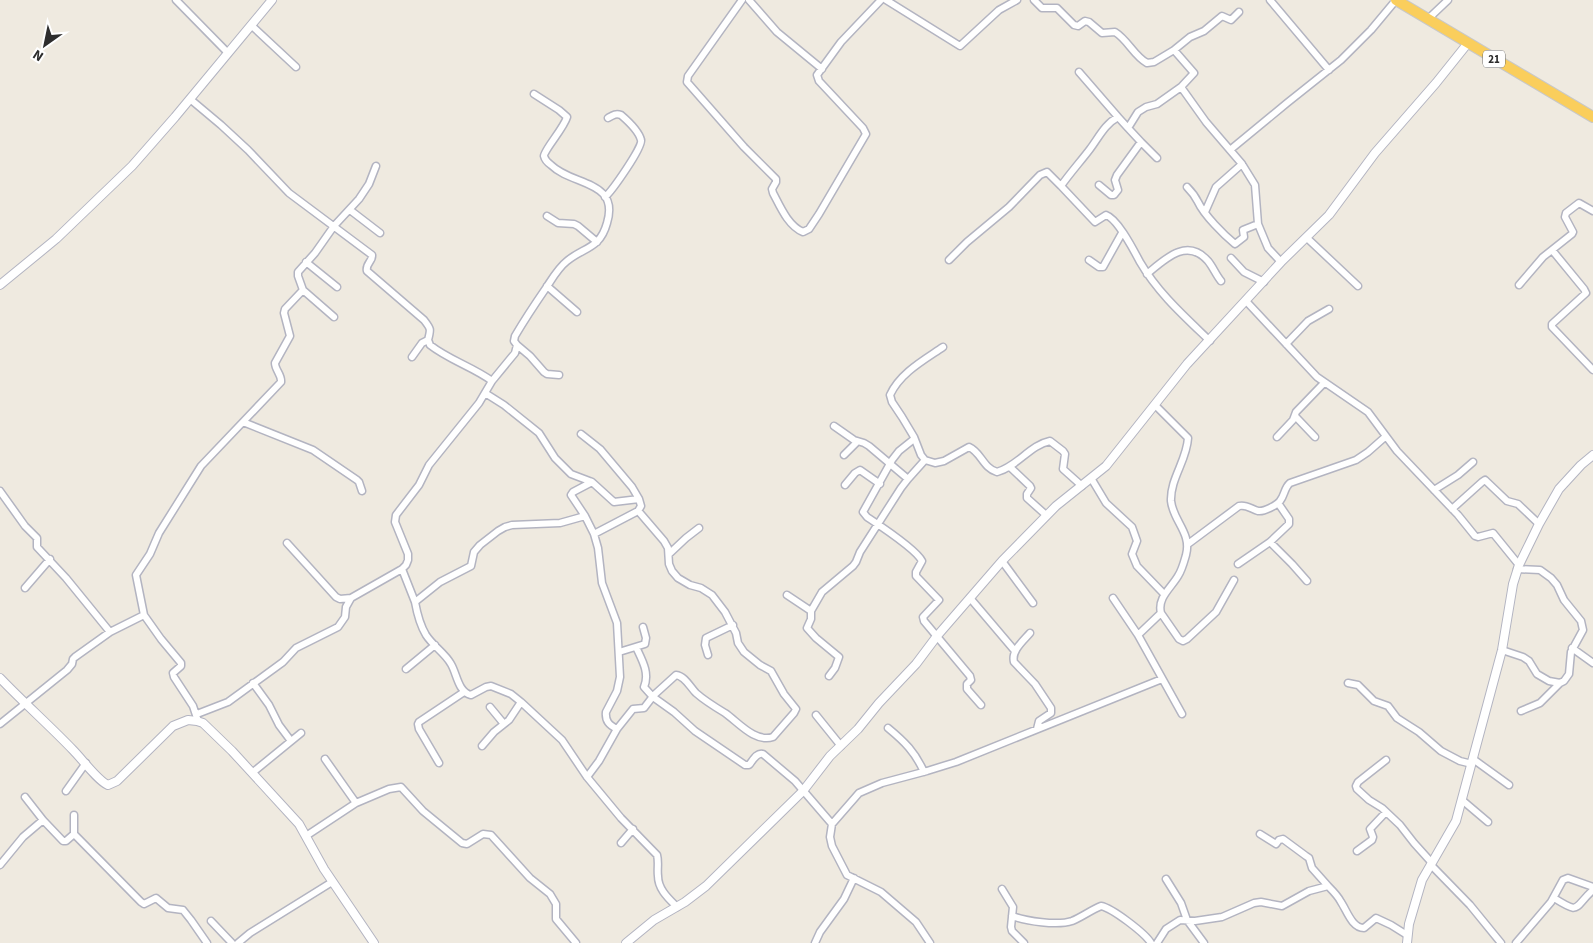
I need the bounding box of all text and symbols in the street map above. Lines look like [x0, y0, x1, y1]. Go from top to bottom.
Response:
north arrow [20, 20, 70, 70]
text: N [29, 44, 48, 66]
road number: 21 [1483, 51, 1505, 68]

